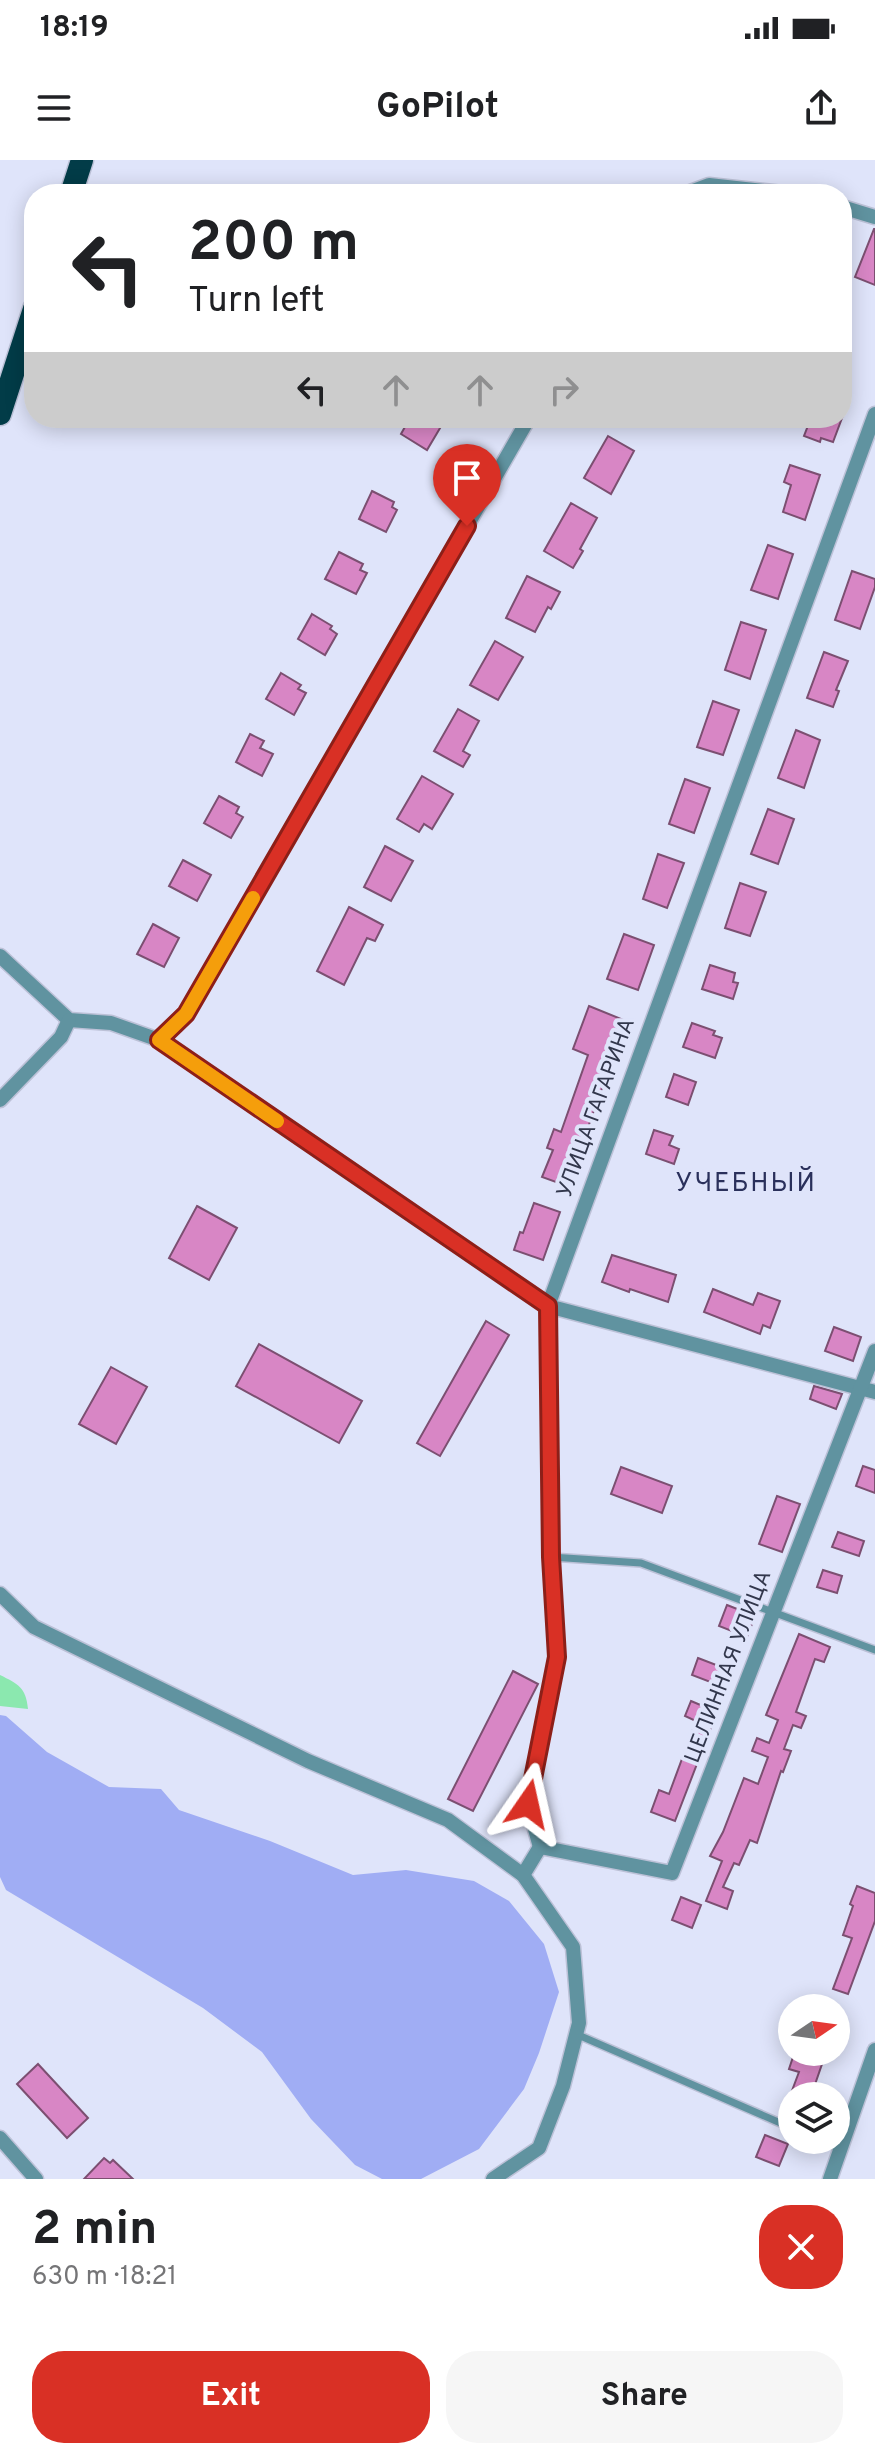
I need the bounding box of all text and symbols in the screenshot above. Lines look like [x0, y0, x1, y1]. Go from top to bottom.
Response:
text: 18:19 [40, 10, 109, 47]
text: GoPilot [376, 85, 499, 131]
icon: menu [32, 86, 76, 130]
icon: share [799, 86, 843, 130]
text: 200 m [188, 210, 359, 280]
icon: left [56, 216, 160, 320]
text: Turn left [188, 279, 325, 325]
icon: left [290, 368, 334, 412]
icon: ahead [374, 368, 418, 412]
icon: ahead [458, 368, 502, 412]
icon: right [542, 368, 586, 412]
pin [433, 444, 501, 526]
icon: arrive [445, 456, 489, 500]
street label: УЛИЦА ГАГАРИНА [552, 1015, 642, 1201]
district label: УЧЕБНЫЙ [675, 1166, 817, 1201]
street label: ЦЕЛИННАЯ УЛИЦА [680, 1567, 778, 1767]
position arrow [486, 1762, 570, 1846]
north arrow [778, 1994, 850, 2066]
map controls [778, 1994, 850, 2154]
button: layers [778, 2082, 850, 2154]
text: 2 min [32, 2201, 157, 2261]
button: close [759, 2205, 843, 2289]
text: 630 m · 18:21 [32, 2261, 177, 2294]
button: Exit [32, 2351, 430, 2443]
button: Share [446, 2351, 843, 2443]

